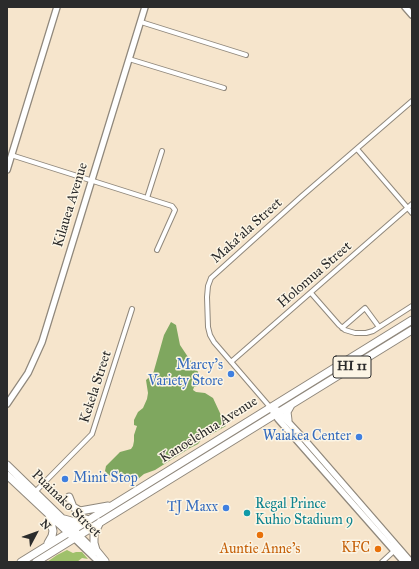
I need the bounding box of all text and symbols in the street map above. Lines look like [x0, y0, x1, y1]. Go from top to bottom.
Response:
street label: Kilauea Avenue [50, 161, 92, 249]
street label: Maka‘ala Street [208, 195, 286, 267]
street label: Holomua Street [274, 238, 356, 312]
street label: Kekela Street [76, 349, 116, 425]
road number: HI 11 [333, 356, 371, 378]
place label: Marcy’s Variety Store [148, 358, 223, 390]
marker: Marcy’s Variety Store [226, 369, 236, 379]
street label: Kanoelehua Avenue [157, 393, 261, 467]
place label: Waiakea Center [263, 429, 351, 445]
marker: Waiakea Center [354, 432, 364, 442]
street label: Puainako Street [28, 467, 104, 541]
place label: Minit Stop [73, 471, 138, 487]
marker: Minit Stop [60, 474, 70, 484]
place label: Regal Prince Kuhio Stadium 9 [255, 497, 353, 530]
place label: TJ Maxx [167, 500, 218, 516]
marker: TJ Maxx [221, 503, 231, 513]
marker: Regal Prince Kuhio Stadium 9 [242, 508, 252, 518]
north arrow [16, 513, 56, 553]
text: N [37, 517, 53, 533]
marker: Auntie Anne's [255, 530, 265, 540]
place label: KFC [341, 541, 370, 557]
place label: Auntie Anne's [220, 542, 300, 558]
marker: KFC [373, 544, 383, 554]

